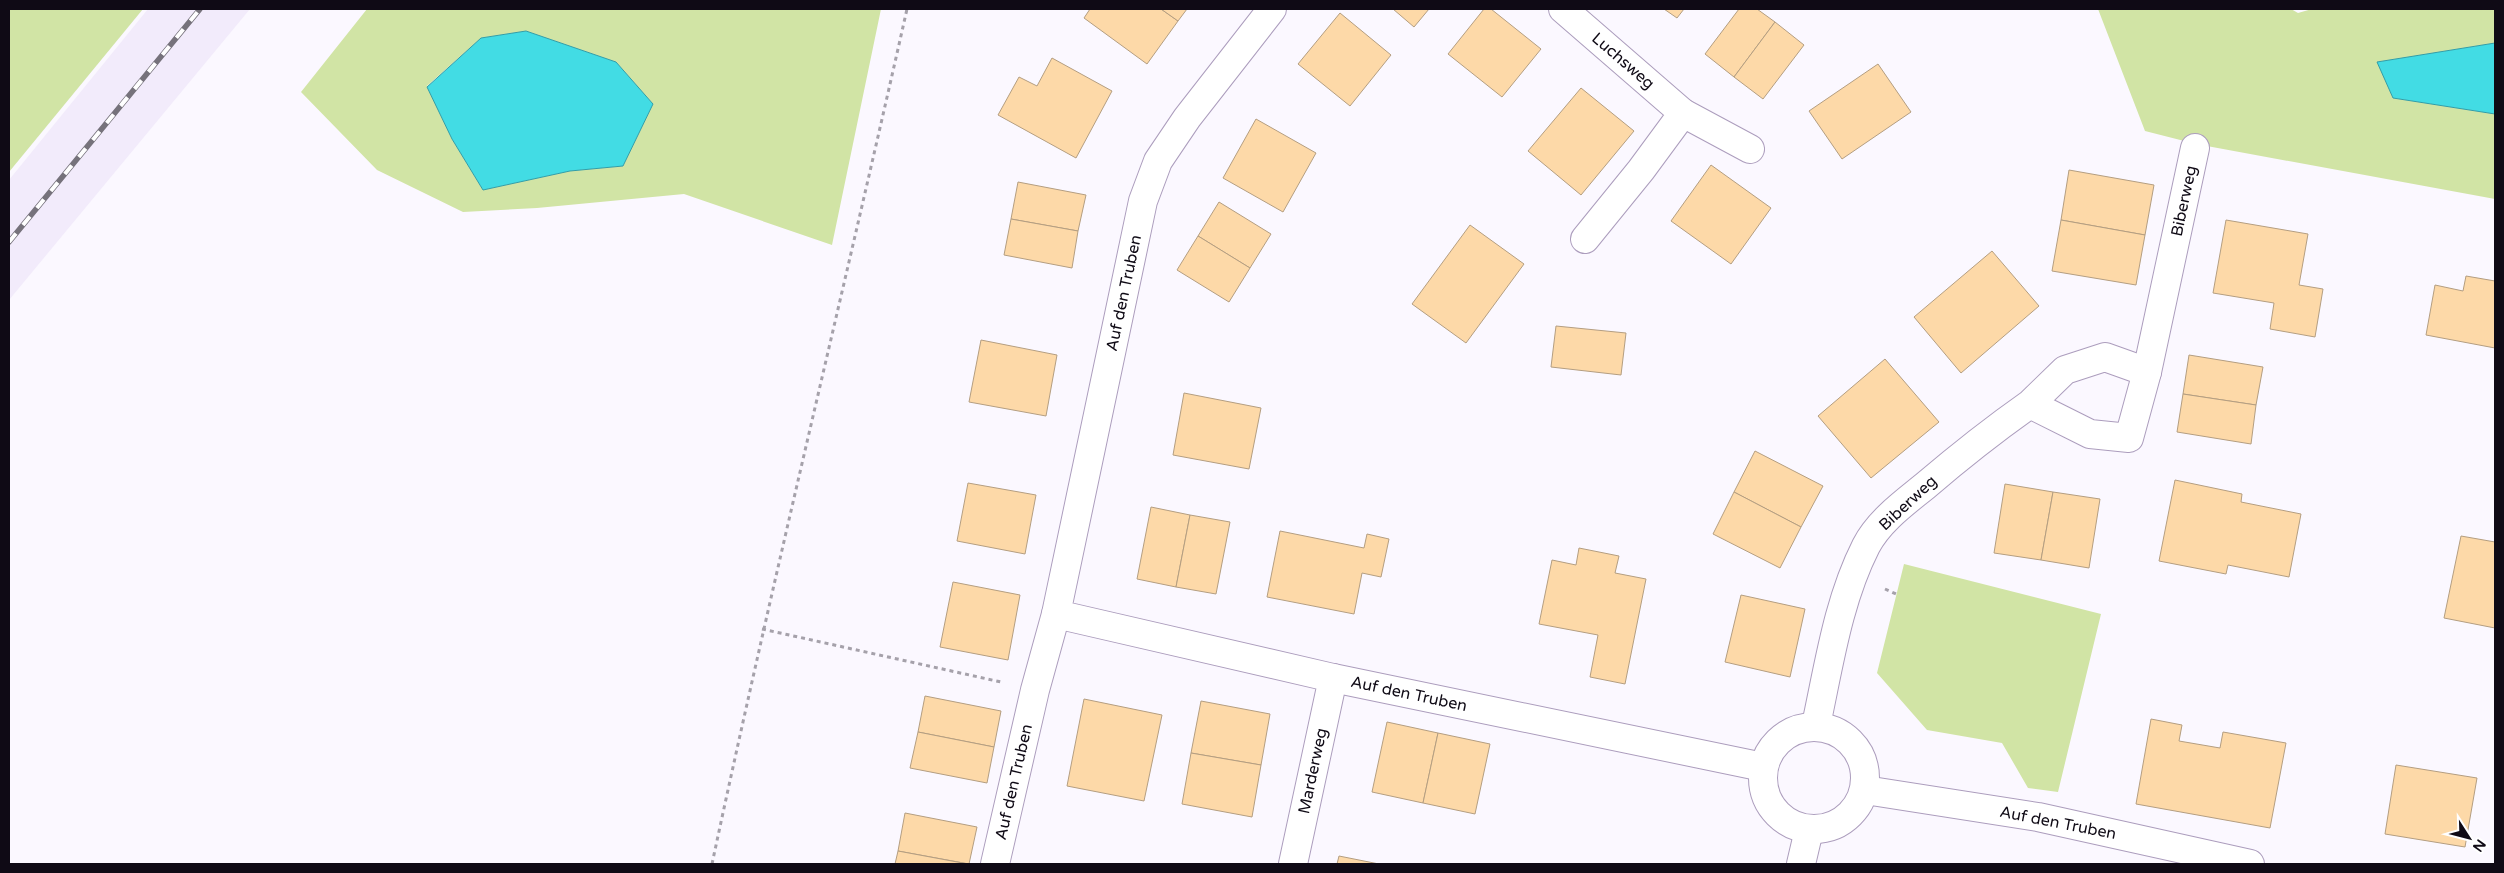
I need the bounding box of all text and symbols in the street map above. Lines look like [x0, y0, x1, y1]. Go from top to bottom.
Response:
street label: Luchsweg [1588, 28, 1658, 94]
street label: Biberweg [2167, 164, 2201, 238]
street label: Auf den Truben [1102, 233, 1146, 353]
street label: Biberweg [1875, 471, 1941, 535]
street label: Auf den Truben [1349, 672, 1469, 716]
street label: Auf den Truben [991, 722, 1037, 842]
street label: Marderweg [1294, 726, 1332, 816]
street label: Auf den Truben [1998, 802, 2118, 844]
north arrow [2444, 813, 2494, 863]
text: N [2469, 836, 2489, 855]

